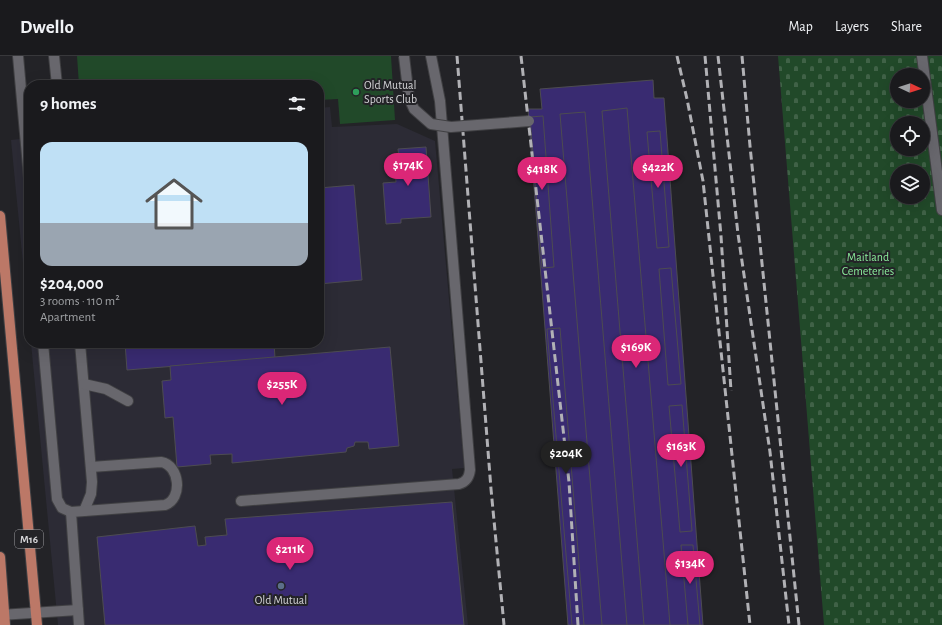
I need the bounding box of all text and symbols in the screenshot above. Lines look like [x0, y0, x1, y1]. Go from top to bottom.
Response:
text: Dwello [20, 18, 74, 37]
text: Map [788, 20, 813, 34]
text: Layers [835, 20, 869, 34]
text: Share [891, 20, 922, 34]
north arrow [890, 68, 930, 108]
map controls [890, 68, 930, 204]
place label: Old Mutual Sports Club [364, 79, 417, 105]
marker: Old Mutual Sports Club [351, 87, 361, 97]
icon: filters [286, 93, 308, 115]
text: 9 homes [40, 95, 96, 112]
button: locate [890, 116, 930, 156]
pin: $174K [380, 153, 436, 187]
pin: $422K [630, 155, 686, 189]
pin: $418K [514, 157, 570, 191]
text: $174K [393, 159, 423, 172]
text: $422K [642, 161, 674, 174]
text: $418K [526, 163, 558, 176]
button: layers [890, 164, 930, 204]
icon: home [138, 168, 210, 240]
park label: Maitland Cemeteries [842, 251, 894, 277]
text: $204,000 [40, 275, 104, 292]
text: 3 rooms · 110 m² [40, 295, 120, 308]
text: Apartment [40, 311, 95, 324]
pin: $169K [608, 335, 664, 369]
text: $169K [621, 341, 651, 354]
pin: $255K [254, 372, 310, 406]
text: $255K [267, 378, 297, 391]
pin: $163K [653, 434, 709, 468]
text: $163K [666, 440, 696, 453]
pin: $204K [538, 441, 594, 475]
text: $204K [550, 447, 582, 460]
road number: M16 [15, 530, 43, 548]
pin: $211K [262, 537, 318, 571]
text: $211K [276, 543, 304, 556]
pin: $134K [662, 551, 718, 585]
text: $134K [675, 557, 705, 570]
marker: Old Mutual [276, 581, 286, 591]
place label: Old Mutual [255, 594, 307, 606]

